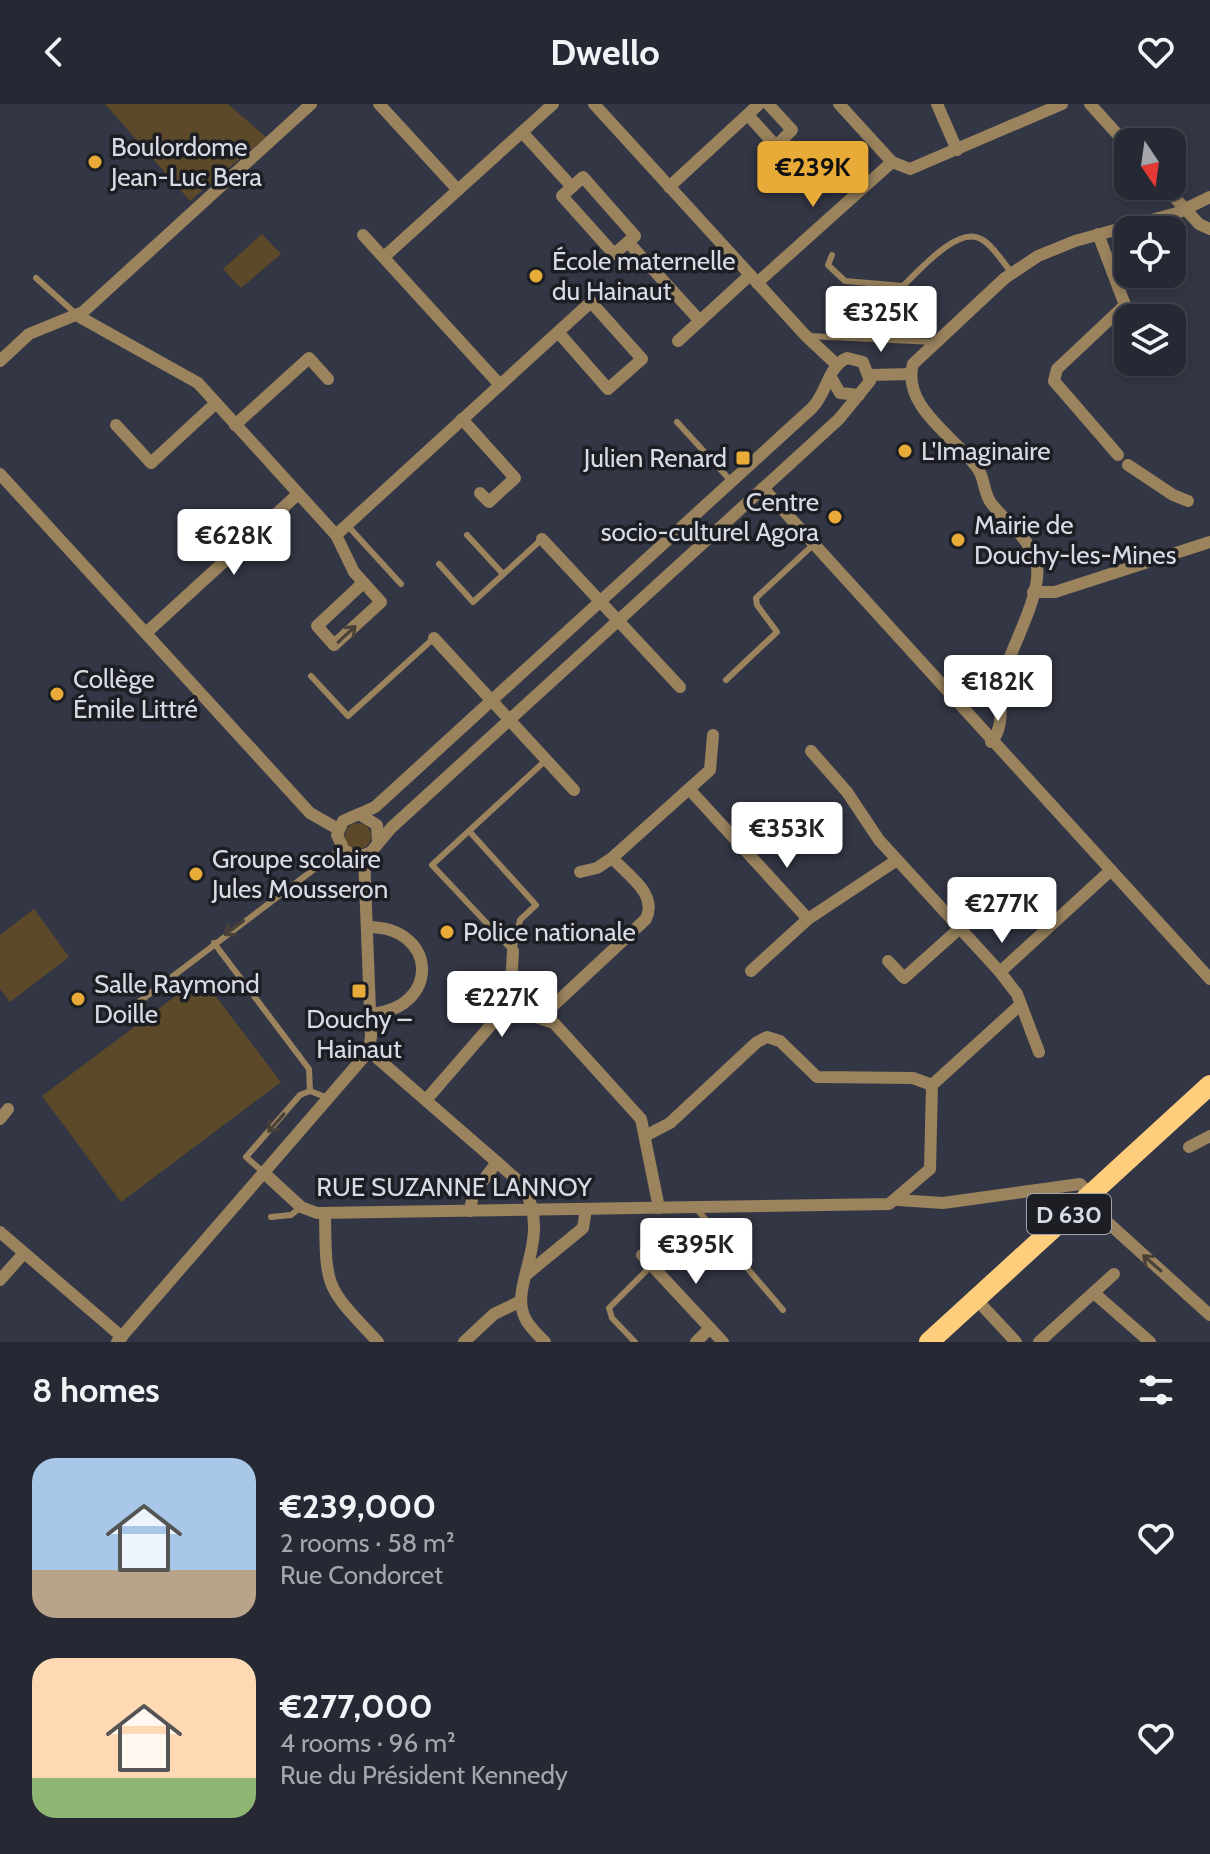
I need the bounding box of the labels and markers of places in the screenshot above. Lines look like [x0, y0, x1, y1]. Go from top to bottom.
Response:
place label: Boulordome Jean-Luc Bera [110, 131, 263, 193]
pin: €239K [757, 141, 869, 209]
marker: Boulordome Jean-Luc Bera [86, 153, 104, 171]
place label: École maternelle du Hainaut [552, 245, 736, 307]
marker: École maternelle du Hainaut [527, 267, 545, 285]
pin: €325K [825, 286, 937, 354]
place label: L'Imaginaire [921, 435, 1051, 467]
place label: Julien Renard [583, 442, 727, 474]
marker: L'Imaginaire [896, 442, 914, 460]
marker: Julien Renard [734, 449, 752, 467]
place label: Centre socio-culturel Agora [601, 486, 820, 548]
marker: Centre socio-culturel Agora [826, 508, 844, 526]
pin: €628K [178, 509, 290, 577]
place label: Mairie de Douchy-les-Mines [974, 509, 1177, 571]
marker: Mairie de Douchy-les-Mines [949, 531, 967, 549]
pin: €182K [942, 655, 1054, 723]
place label: Collège Émile Littré [73, 663, 198, 725]
marker: Collège Émile Littré [48, 685, 66, 703]
pin: €353K [731, 802, 843, 870]
place label: Groupe scolaire Jules Mousseron [211, 843, 388, 905]
marker: Groupe scolaire Jules Mousseron [187, 865, 205, 883]
pin: €277K [946, 877, 1058, 945]
place label: Police nationale [463, 916, 636, 948]
marker: Police nationale [438, 923, 456, 941]
place label: Salle Raymond Doille [94, 968, 260, 1030]
pin: €227K [446, 971, 558, 1039]
marker: Douchy – Hainaut [350, 982, 368, 1000]
marker: Salle Raymond Doille [69, 990, 87, 1008]
place label: Douchy – Hainaut [306, 1003, 413, 1065]
pin: €395K [640, 1218, 752, 1286]

